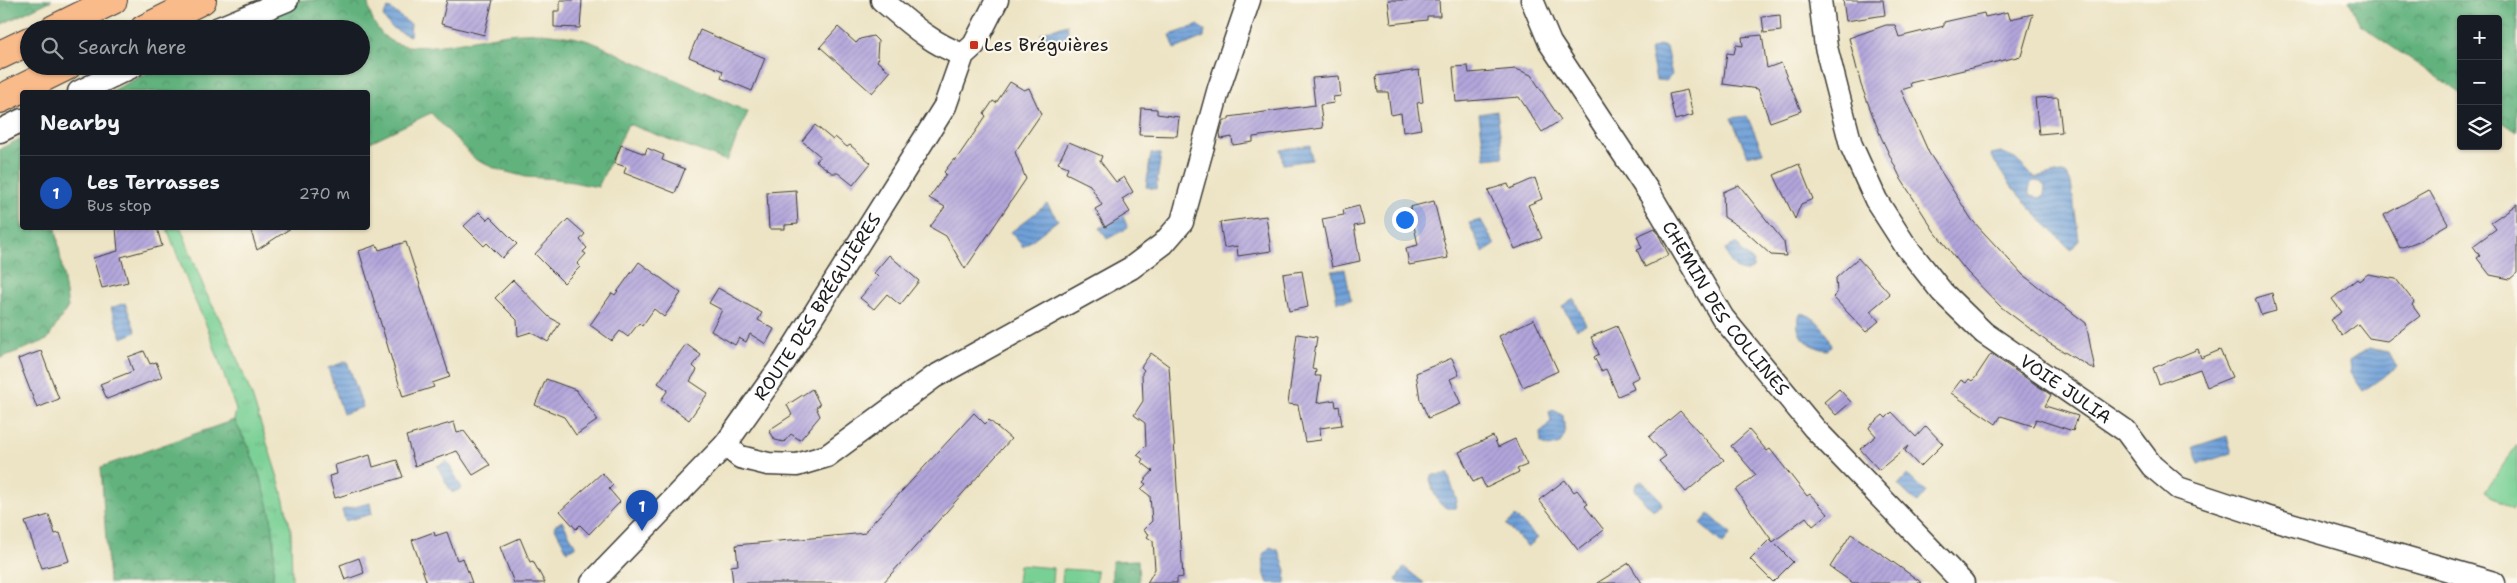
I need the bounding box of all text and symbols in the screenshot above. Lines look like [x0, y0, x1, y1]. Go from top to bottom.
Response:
map controls [2457, 15, 2502, 150]
button: + [2457, 15, 2502, 60]
search box [20, 20, 370, 75]
place label: Les Bréguières [984, 33, 1109, 57]
icon: search [38, 34, 66, 62]
text: Search here [78, 35, 187, 60]
marker: Les Bréguières [968, 39, 980, 51]
button: − [2457, 60, 2502, 105]
button: layers [2457, 105, 2502, 150]
text: Nearby [40, 109, 120, 137]
text: Les Terrasses [87, 170, 220, 195]
text: 1 [52, 183, 60, 204]
text: 270 m [299, 183, 350, 204]
text: Bus stop [87, 195, 152, 216]
your location [1392, 207, 1418, 233]
street label: ROUTE DES BRÉGUIÈRES [748, 209, 887, 405]
street label: CHEMIN DES COLLINES [1657, 217, 1794, 401]
street label: VOIE JULIA [2015, 349, 2116, 429]
pin: 1 [626, 490, 658, 531]

